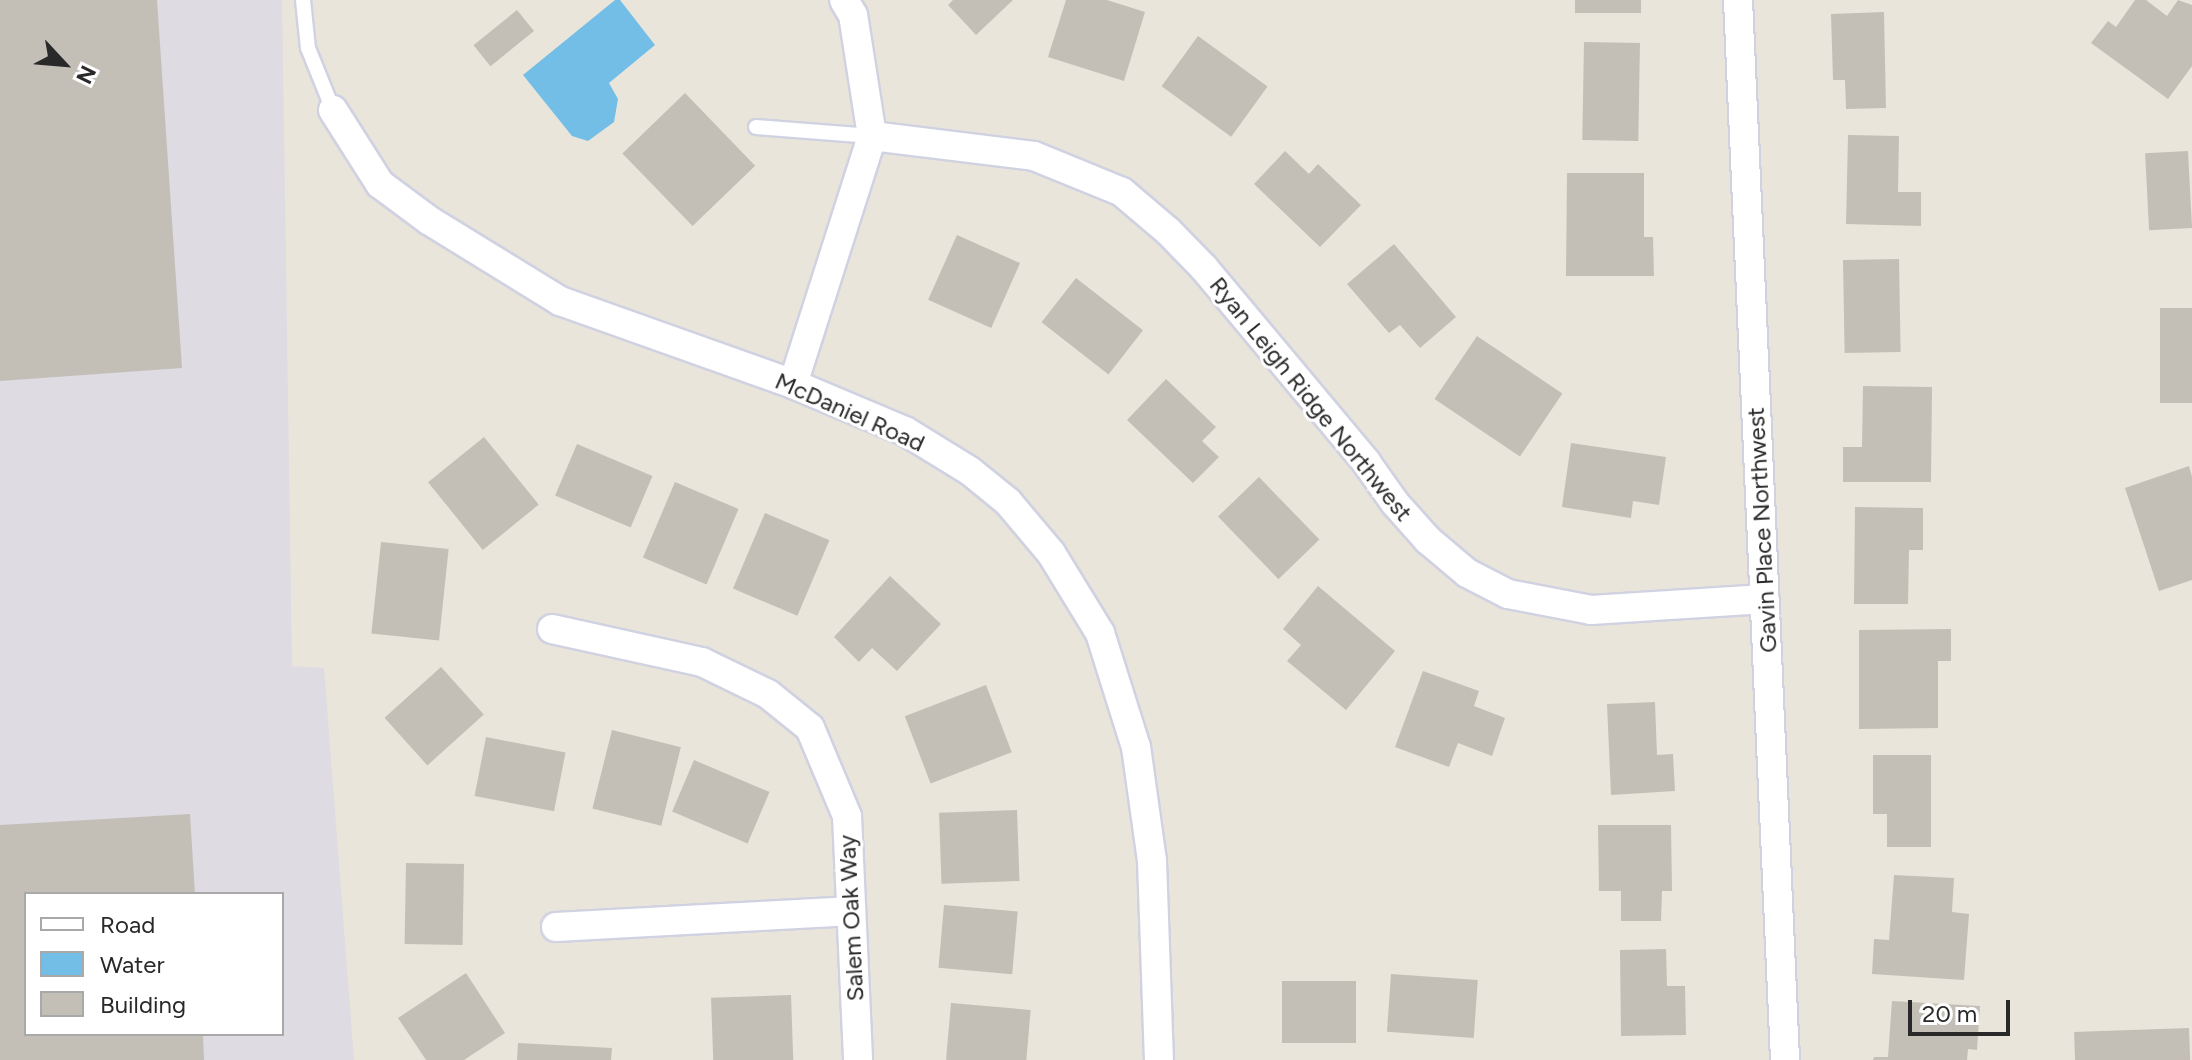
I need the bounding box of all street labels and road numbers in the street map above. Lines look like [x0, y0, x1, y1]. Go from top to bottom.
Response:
street label: Ryan Leigh Ridge Northwest [1204, 271, 1418, 527]
street label: McDaniel Road [771, 366, 929, 458]
street label: Gavin Place Northwest [1741, 406, 1783, 654]
street label: Salem Oak Way [832, 834, 870, 1002]

